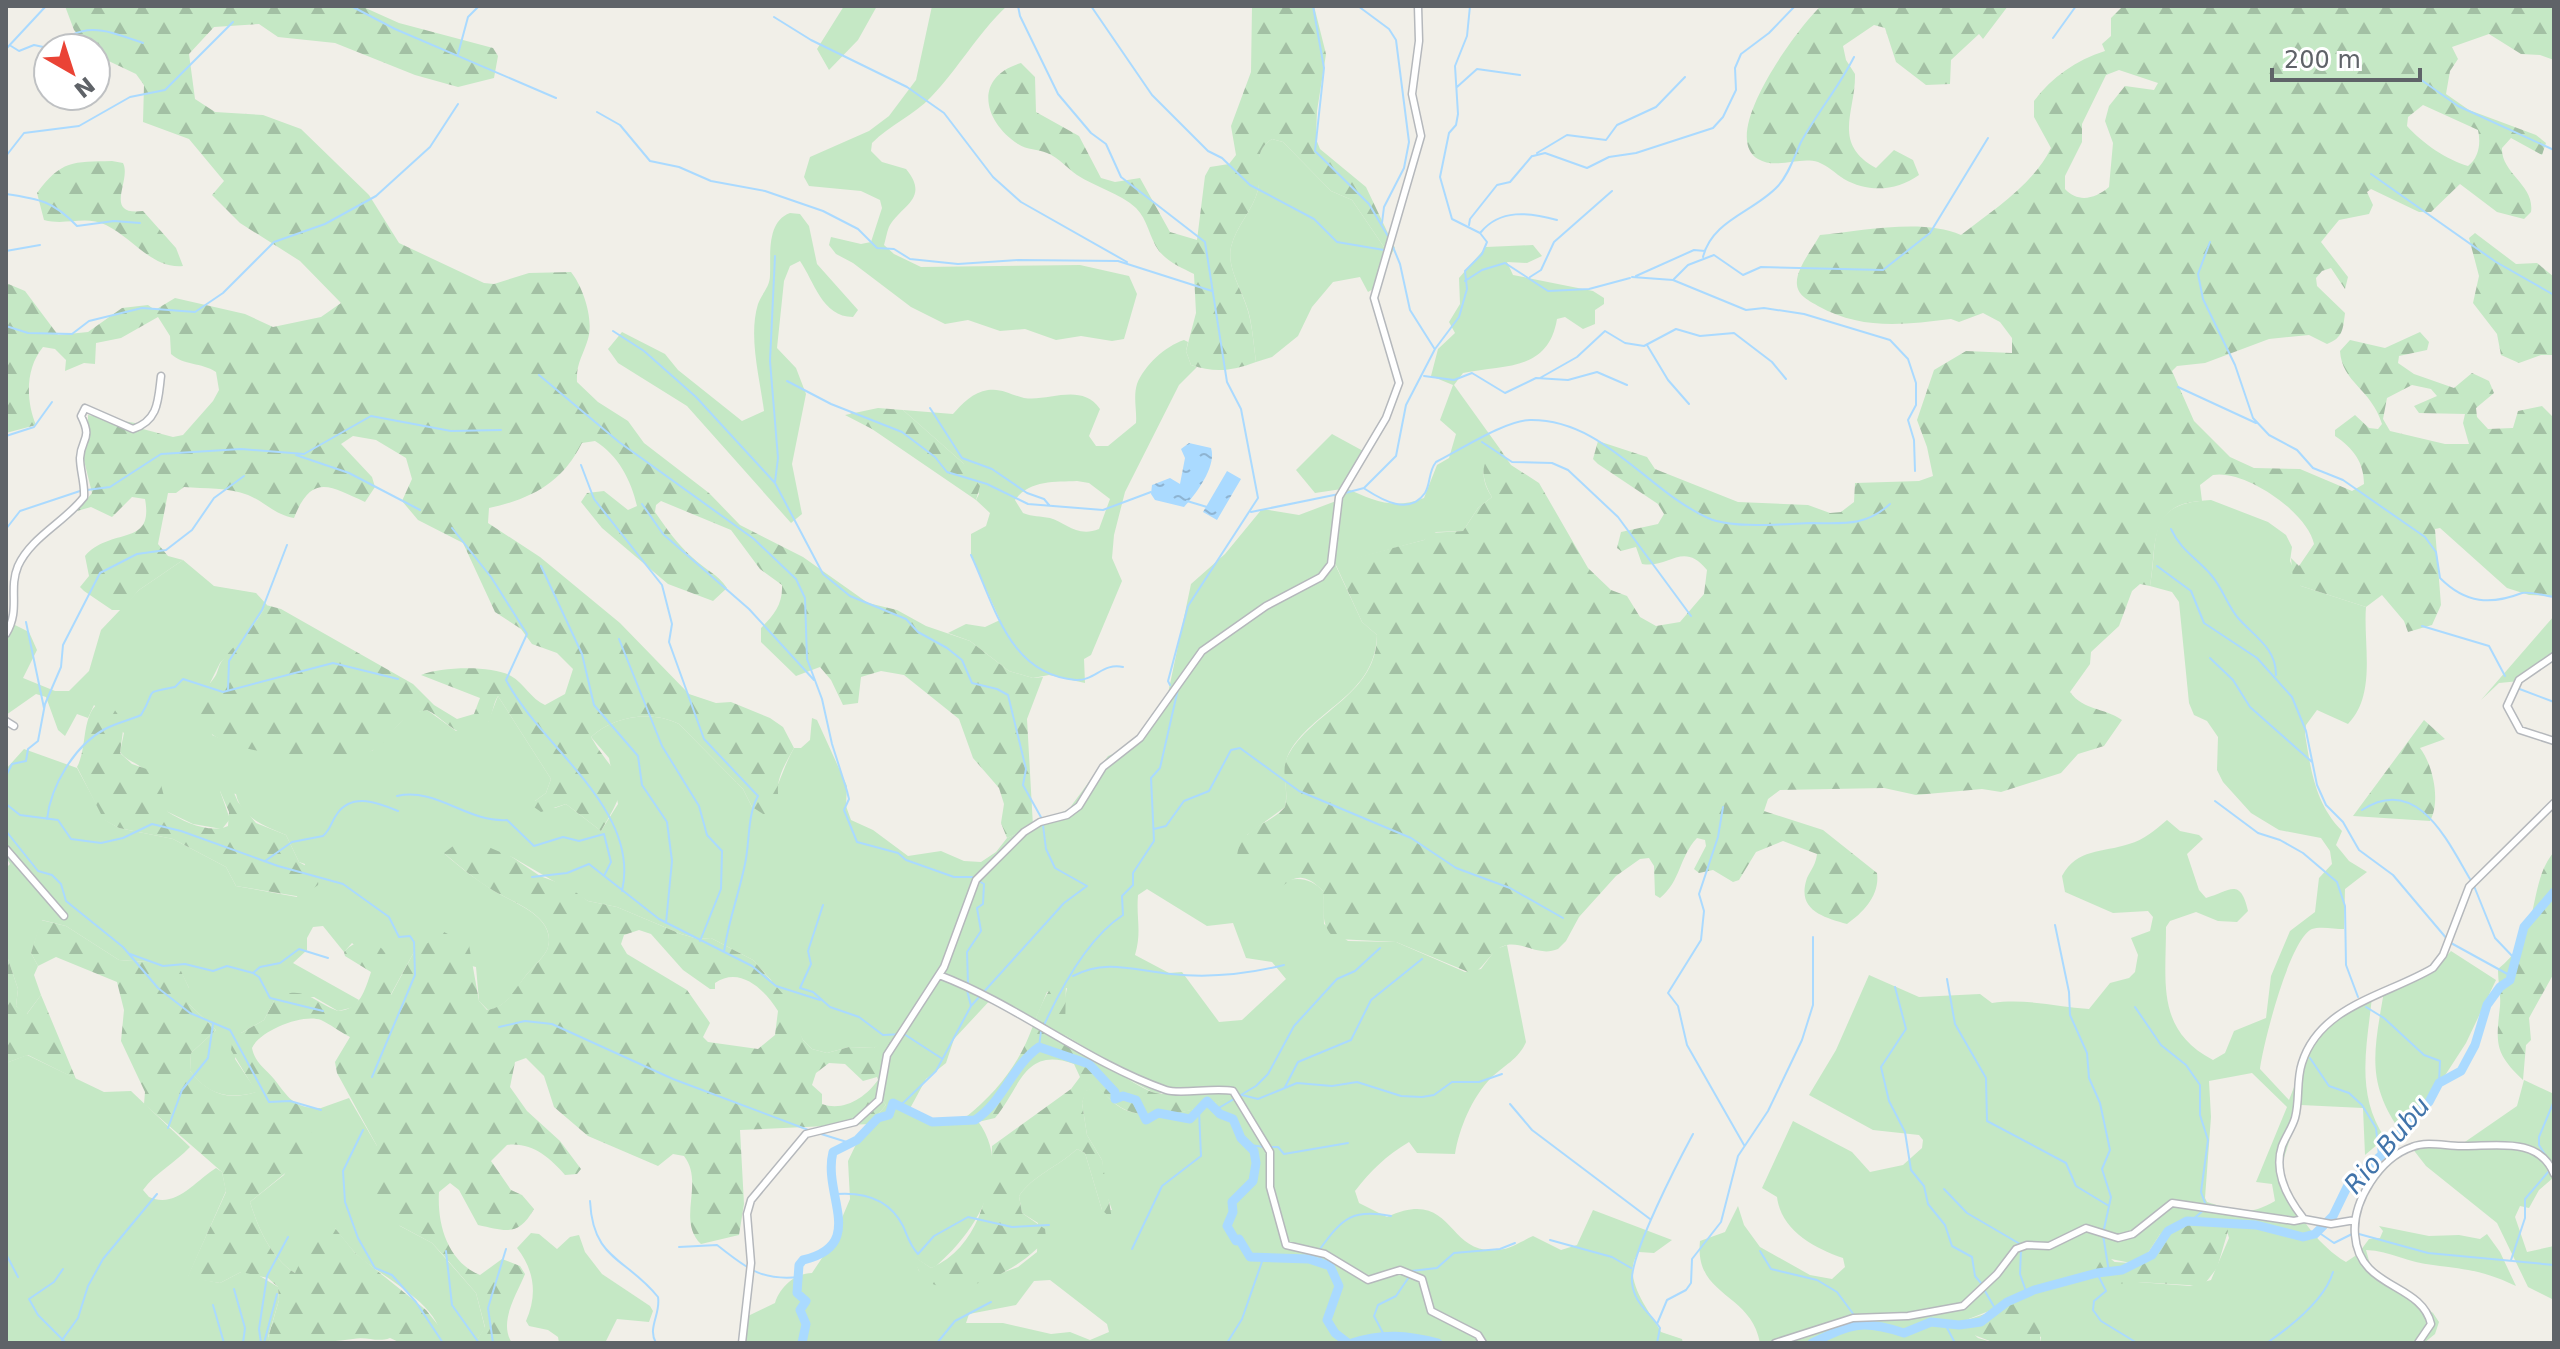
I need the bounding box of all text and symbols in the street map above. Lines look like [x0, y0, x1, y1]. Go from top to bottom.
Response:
north arrow [32, 32, 112, 112]
scale bar [2272, 32, 2420, 82]
text: 200 m [2284, 46, 2361, 74]
text: N [69, 72, 99, 103]
water label: Rio Bubu [2338, 1091, 2436, 1199]

